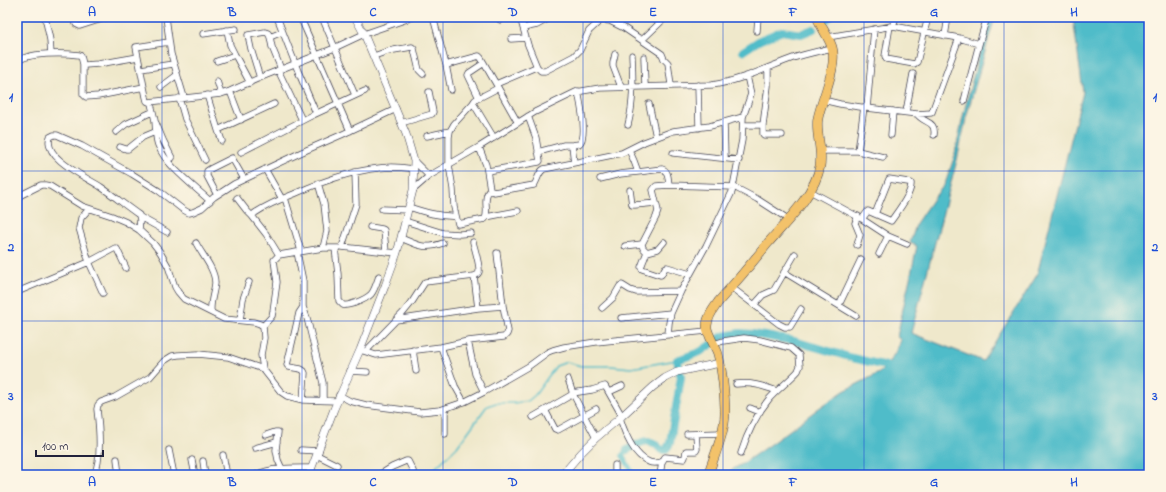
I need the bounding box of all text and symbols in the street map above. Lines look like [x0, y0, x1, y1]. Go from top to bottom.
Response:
text: A [88, 3, 96, 22]
text: B [227, 3, 237, 22]
text: C [369, 3, 377, 22]
text: D [507, 3, 518, 22]
text: E [649, 3, 657, 22]
text: F [788, 3, 798, 22]
text: G [930, 3, 938, 22]
text: H [1070, 3, 1078, 22]
text: 1 [9, 88, 14, 107]
text: 1 [1153, 88, 1158, 107]
text: 2 [7, 238, 15, 257]
text: 2 [1151, 238, 1159, 257]
text: 3 [7, 387, 14, 406]
text: 3 [1151, 387, 1158, 406]
scale bar [36, 432, 103, 458]
text: 100 m [42, 438, 69, 456]
text: A [88, 473, 96, 492]
text: B [227, 473, 237, 492]
text: C [369, 473, 377, 492]
text: D [507, 473, 518, 492]
text: E [649, 473, 657, 492]
text: F [788, 473, 798, 492]
text: G [930, 473, 938, 492]
text: H [1070, 473, 1078, 492]

